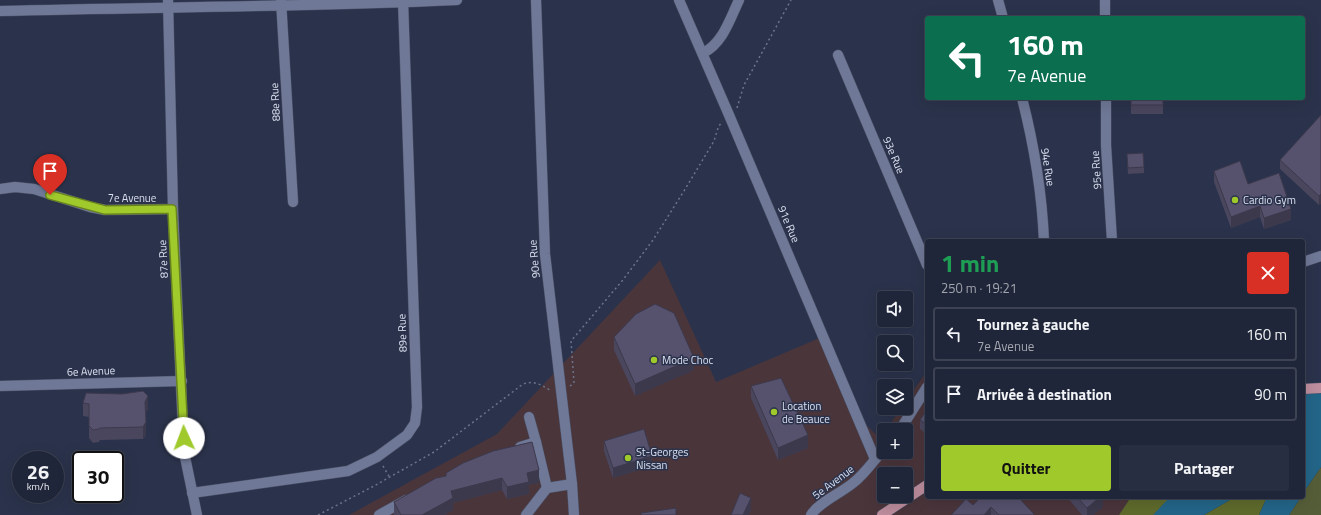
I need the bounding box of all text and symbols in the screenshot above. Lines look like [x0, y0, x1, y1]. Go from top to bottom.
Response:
text: 160 m [1007, 23, 1084, 66]
icon: left [941, 32, 993, 84]
text: 7e Avenue [1007, 62, 1086, 89]
street label: 88e Rue [266, 82, 284, 122]
street label: 93e Rue [879, 134, 909, 176]
street label: 94e Rue [1037, 147, 1059, 188]
street label: 95e Rue [1087, 150, 1105, 190]
pin [33, 154, 67, 195]
icon: arrive [39, 160, 61, 182]
street label: 7e Avenue [108, 190, 157, 206]
place label: Cardio Gym [1243, 192, 1296, 208]
marker: Cardio Gym [1230, 195, 1240, 205]
street label: 91e Rue [774, 203, 804, 245]
street label: 87e Rue [154, 239, 172, 279]
street label: 90e Rue [524, 239, 544, 279]
text: 1 min [941, 245, 999, 281]
button: close [1247, 252, 1289, 294]
text: 250 m · 19:21 [941, 278, 1017, 298]
map controls [877, 291, 913, 503]
button: sound [877, 291, 913, 327]
street label: 89e Rue [393, 313, 411, 352]
text: Tournez à gauche [977, 313, 1089, 336]
icon: left [943, 323, 965, 345]
text: 160 m [1246, 323, 1287, 346]
button: search [877, 335, 913, 371]
text: 7e Avenue [977, 336, 1034, 356]
place label: Mode Choc [662, 352, 713, 368]
marker: Mode Choc [649, 355, 659, 365]
street label: 6e Avenue [66, 362, 116, 380]
button: layers [877, 379, 913, 415]
icon: arrive [943, 383, 965, 405]
text: Arrivée à destination [977, 383, 1112, 406]
text: 90 m [1254, 383, 1287, 406]
place label: Location de Beauce [782, 398, 830, 427]
marker: Location de Beauce [769, 407, 779, 417]
position arrow [163, 417, 205, 459]
button: + [877, 423, 913, 459]
place label: St-Georges Nissan [636, 444, 688, 473]
button: Quitter [941, 445, 1111, 491]
button: Partager [1119, 445, 1289, 491]
speed limit sign: 30 [72, 451, 124, 503]
marker: St-Georges Nissan [623, 453, 633, 463]
text: 26 [27, 456, 49, 487]
street label: 5e Avenue [809, 461, 858, 503]
button: − [877, 467, 913, 503]
text: km/h [27, 479, 49, 494]

